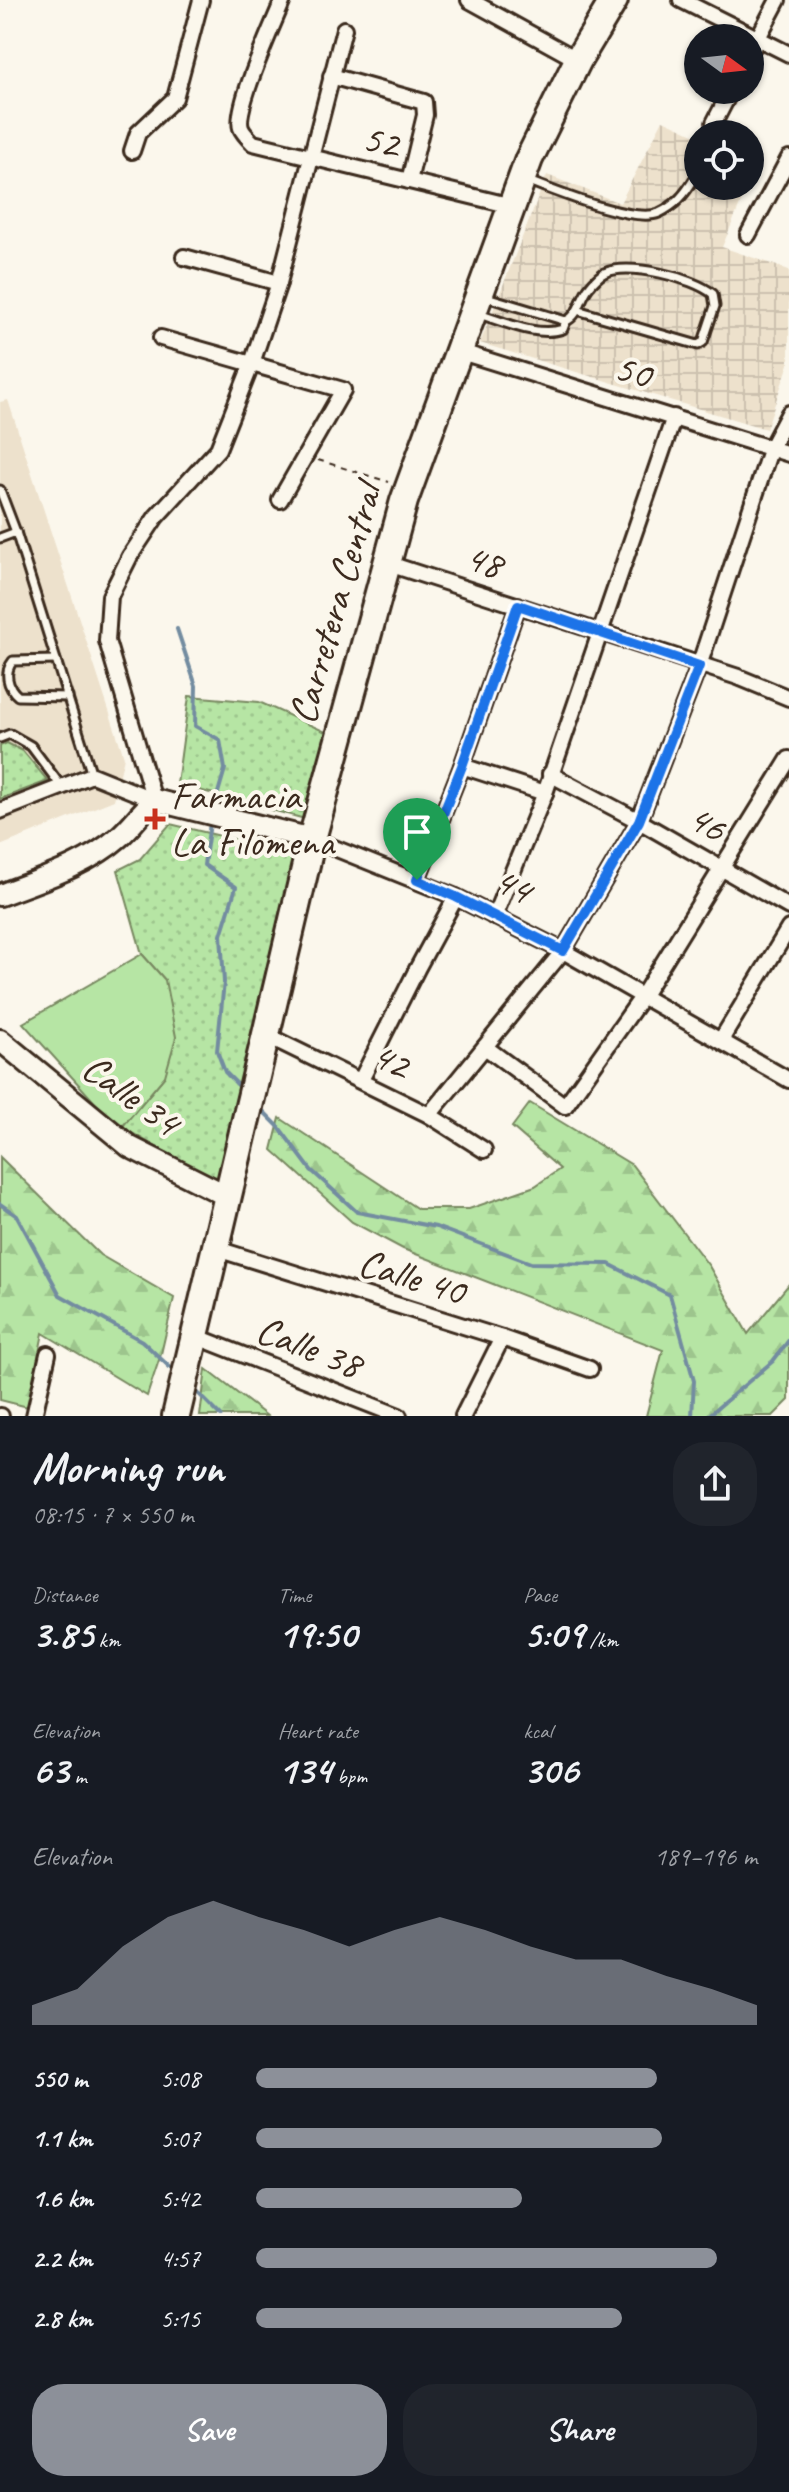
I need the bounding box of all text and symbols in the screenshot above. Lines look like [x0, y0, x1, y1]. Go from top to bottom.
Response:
north arrow [684, 24, 764, 104]
map controls [684, 24, 764, 200]
street label: 52 [358, 113, 407, 170]
button: locate [684, 120, 764, 200]
street label: 50 [608, 342, 660, 401]
street label: Carretera Central [277, 473, 395, 729]
street label: 48 [459, 532, 513, 592]
place label: Farmacia La Filomena [171, 771, 337, 867]
street label: 46 [679, 792, 736, 854]
pin [383, 798, 451, 880]
marker: Farmacia La Filomena [146, 810, 164, 828]
icon: arrive [395, 810, 439, 854]
street label: 44 [486, 855, 544, 917]
street label: 42 [364, 1030, 421, 1092]
street label: Calle 34 [72, 1043, 193, 1149]
street label: Calle 40 [353, 1237, 474, 1318]
street label: Calle 38 [249, 1304, 372, 1391]
text: Morning run [32, 1440, 224, 1495]
button: share [673, 1442, 757, 1526]
text: 08:15 · 7 × 550 m [32, 1498, 193, 1531]
text: Distance [32, 1581, 98, 1609]
text: Time [278, 1581, 311, 1609]
text: Pace [523, 1581, 557, 1609]
text: 3.85 [32, 1609, 93, 1659]
text: 19:50 [278, 1609, 356, 1659]
text: 5:09 [523, 1609, 584, 1659]
text: km [93, 1626, 120, 1654]
text: /km [584, 1626, 618, 1654]
text: Elevation [32, 1717, 100, 1745]
text: Heart rate [278, 1717, 358, 1745]
text: kcal [523, 1717, 552, 1745]
text: 63 [32, 1745, 69, 1795]
text: 134 [278, 1745, 332, 1795]
text: 306 [523, 1745, 578, 1795]
text: m [69, 1762, 87, 1790]
text: bpm [332, 1762, 367, 1790]
text: Elevation [32, 1840, 112, 1873]
text: 189–196 m [654, 1840, 757, 1873]
text: 550 m [32, 2062, 87, 2095]
text: 5:08 [160, 2062, 200, 2095]
text: 1.1 km [32, 2122, 92, 2155]
text: 5:07 [160, 2122, 200, 2155]
text: 1.6 km [32, 2182, 93, 2215]
text: 5:42 [160, 2182, 200, 2215]
text: 2.2 km [32, 2242, 92, 2275]
text: 4:57 [160, 2242, 200, 2275]
text: 2.8 km [32, 2302, 92, 2335]
text: 5:15 [160, 2302, 200, 2335]
button: Save [32, 2384, 387, 2476]
button: Share [403, 2384, 757, 2476]

